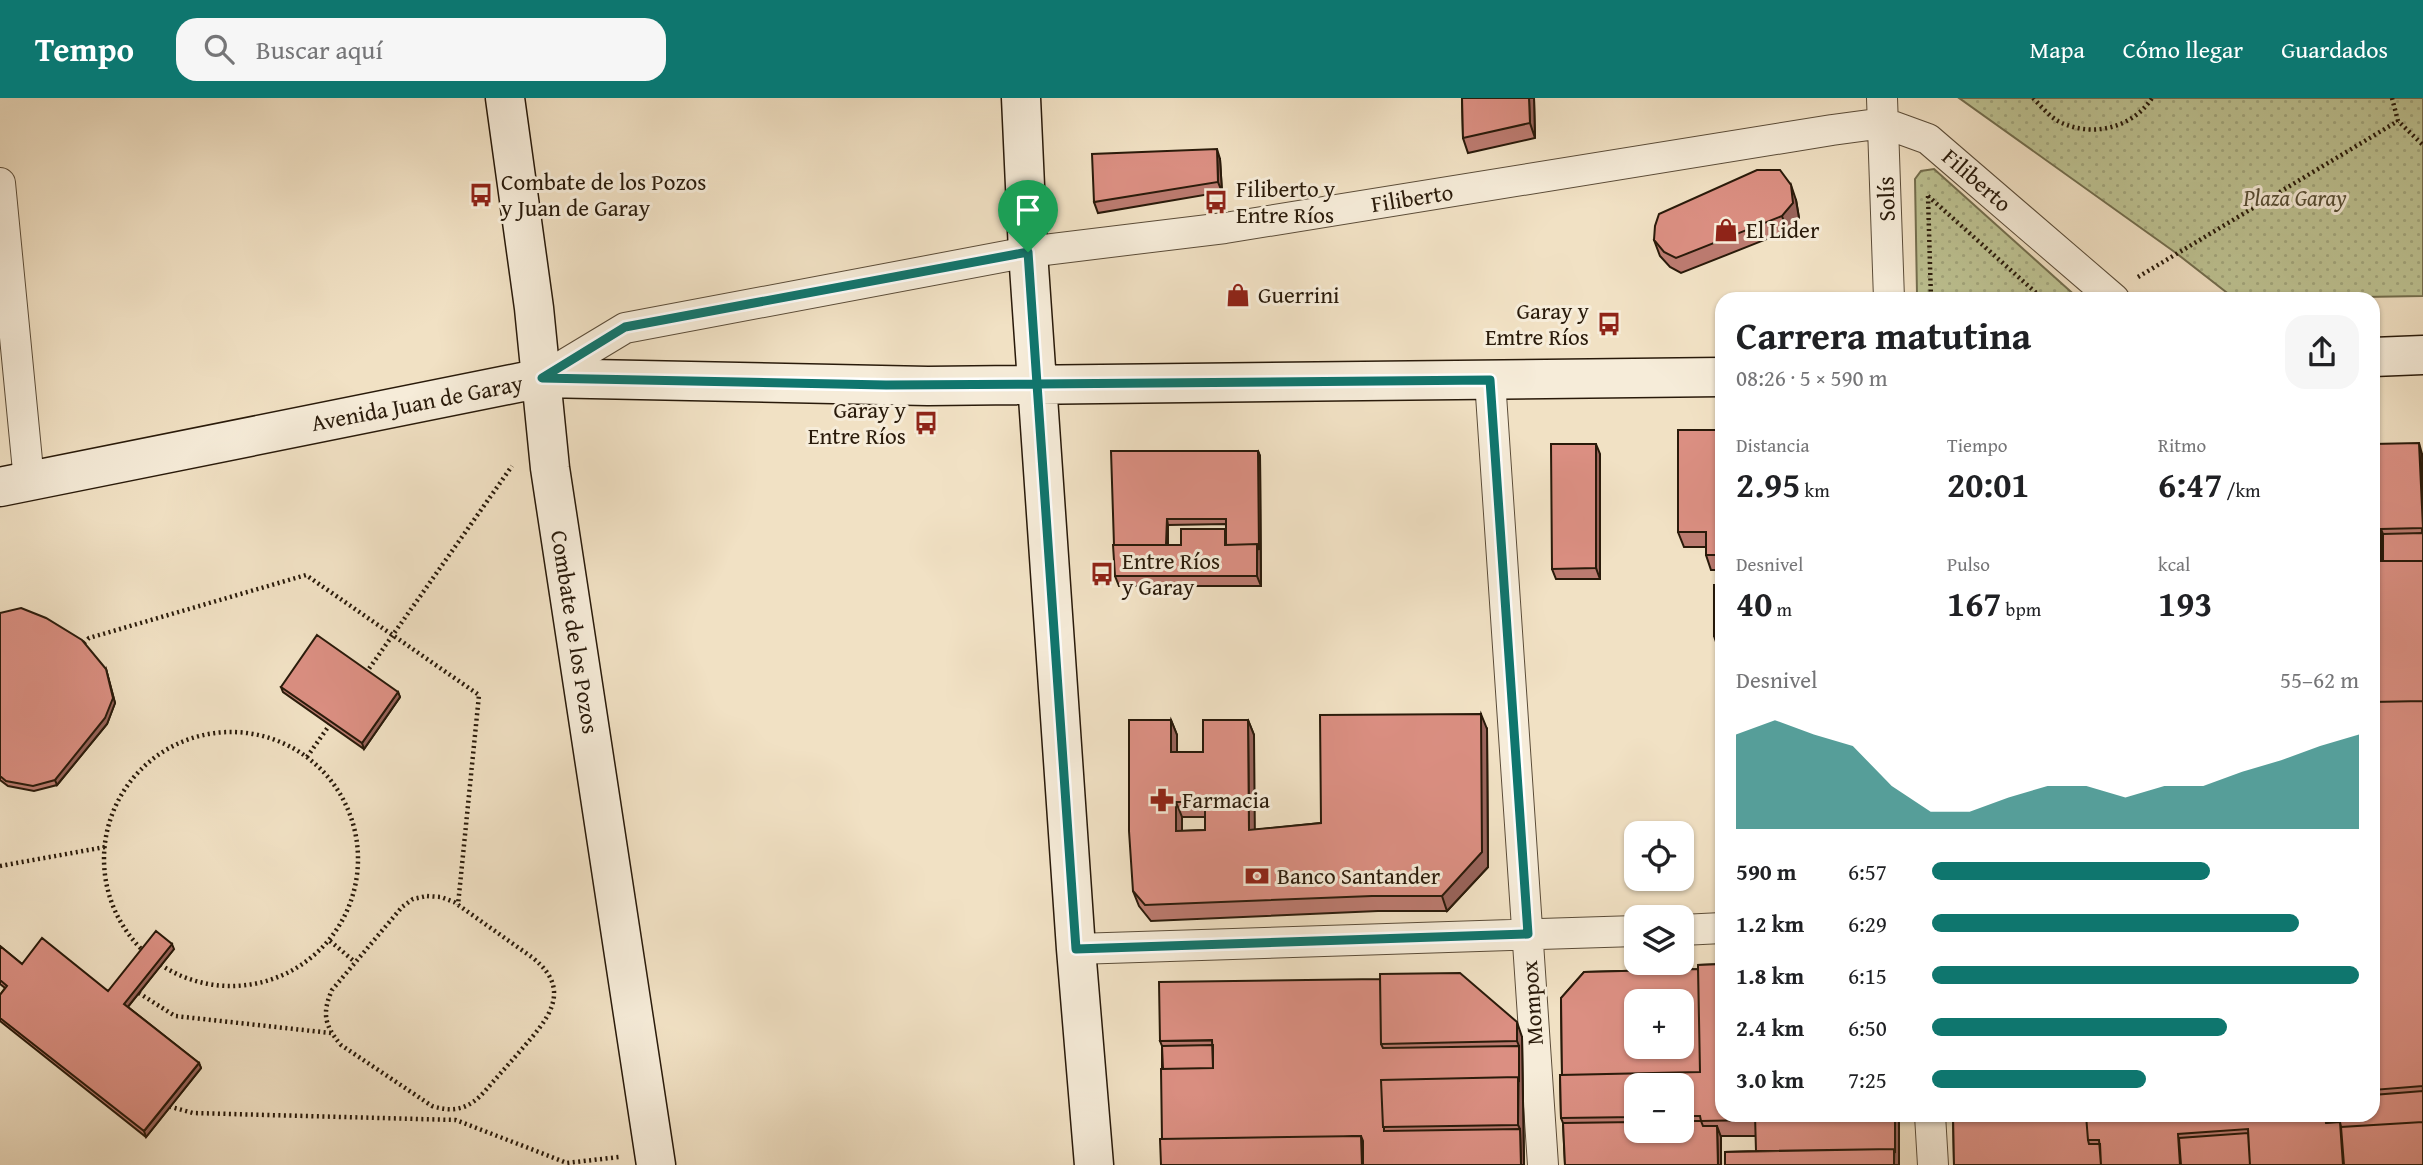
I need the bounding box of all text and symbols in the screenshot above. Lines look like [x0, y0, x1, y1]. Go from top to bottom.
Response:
search box [176, 18, 666, 81]
text: Tempo [35, 25, 134, 73]
icon: search [200, 30, 238, 68]
text: Buscar aquí [256, 30, 383, 69]
text: Mapa [2029, 32, 2085, 67]
text: Cómo llegar [2123, 32, 2243, 67]
text: Guardados [2281, 32, 2388, 67]
street label: Filiberto [1935, 140, 2019, 219]
place label: Combate de los Pozos y Juan de Garay [500, 165, 706, 224]
place label: Filiberto y Entre Ríos [1236, 172, 1336, 231]
street label: Filiberto [1369, 175, 1455, 220]
street label: Solís [1868, 176, 1903, 222]
pin [998, 180, 1058, 252]
bus stop icon: Combate de los Pozos y Juan de Garay [467, 181, 495, 209]
park label: Plaza Garay [2242, 181, 2347, 214]
bus stop icon: Filiberto y Entre Ríos [1202, 188, 1230, 216]
icon: arrive [1009, 191, 1047, 229]
place label: El Lider [1746, 213, 1820, 246]
shop icon: El Lider [1712, 216, 1740, 244]
place label: Guerrini [1258, 278, 1340, 311]
shop icon: Guerrini [1224, 281, 1252, 309]
place label: Garay y Emtre Ríos [1485, 294, 1590, 353]
text: Carrera matutina [1736, 307, 2031, 363]
bus stop icon: Garay y Emtre Ríos [1595, 310, 1623, 338]
button: share [2285, 315, 2359, 389]
text: 08:26 · 5 × 590 m [1736, 361, 1888, 394]
street label: Avenida Juan de Garay [308, 366, 526, 439]
place label: Garay y Entre Ríos [808, 393, 907, 452]
bus stop icon: Garay y Entre Ríos [912, 409, 940, 437]
text: Distancia [1736, 431, 1810, 459]
text: Tiempo [1947, 431, 2007, 459]
text: Ritmo [2158, 431, 2206, 459]
text: 2.95 [1736, 459, 1800, 510]
text: 20:01 [1947, 459, 2029, 510]
text: 6:47 [2158, 459, 2222, 510]
text: km [1800, 476, 1830, 504]
text: /km [2222, 476, 2261, 504]
street label: Combate de los Pozos [543, 528, 608, 736]
place label: Entre Ríos y Garay [1121, 544, 1220, 603]
text: Desnivel [1736, 550, 1803, 578]
text: Pulso [1947, 550, 1990, 578]
text: kcal [2158, 550, 2190, 578]
bus stop icon: Entre Ríos y Garay [1088, 560, 1116, 588]
text: 40 [1736, 578, 1772, 629]
text: 167 [1947, 578, 2001, 629]
text: 193 [2158, 578, 2212, 629]
text: m [1772, 595, 1792, 623]
text: bpm [2001, 595, 2041, 623]
text: Desnivel [1736, 663, 1817, 696]
text: 55–62 m [2280, 663, 2359, 696]
place label: Farmacia [1182, 783, 1270, 816]
pharmacy icon: Farmacia [1148, 786, 1176, 814]
map controls [1624, 821, 1694, 1143]
button: locate [1624, 821, 1694, 891]
text: 590 m [1736, 855, 1797, 888]
text: 6:57 [1848, 855, 1887, 888]
place label: Banco Santander [1277, 859, 1441, 892]
bank icon: Banco Santander [1243, 862, 1271, 890]
button: layers [1624, 905, 1694, 975]
text: 1.2 km [1736, 907, 1804, 940]
text: 6:29 [1848, 907, 1887, 940]
street label: Mompox [1512, 959, 1551, 1046]
text: 1.8 km [1736, 959, 1804, 992]
text: 6:15 [1848, 959, 1887, 992]
button: + [1624, 989, 1694, 1059]
text: 2.4 km [1736, 1011, 1804, 1044]
text: 6:50 [1848, 1011, 1887, 1044]
text: 3.0 km [1736, 1063, 1804, 1096]
text: 7:25 [1848, 1063, 1887, 1096]
button: − [1624, 1073, 1694, 1143]

